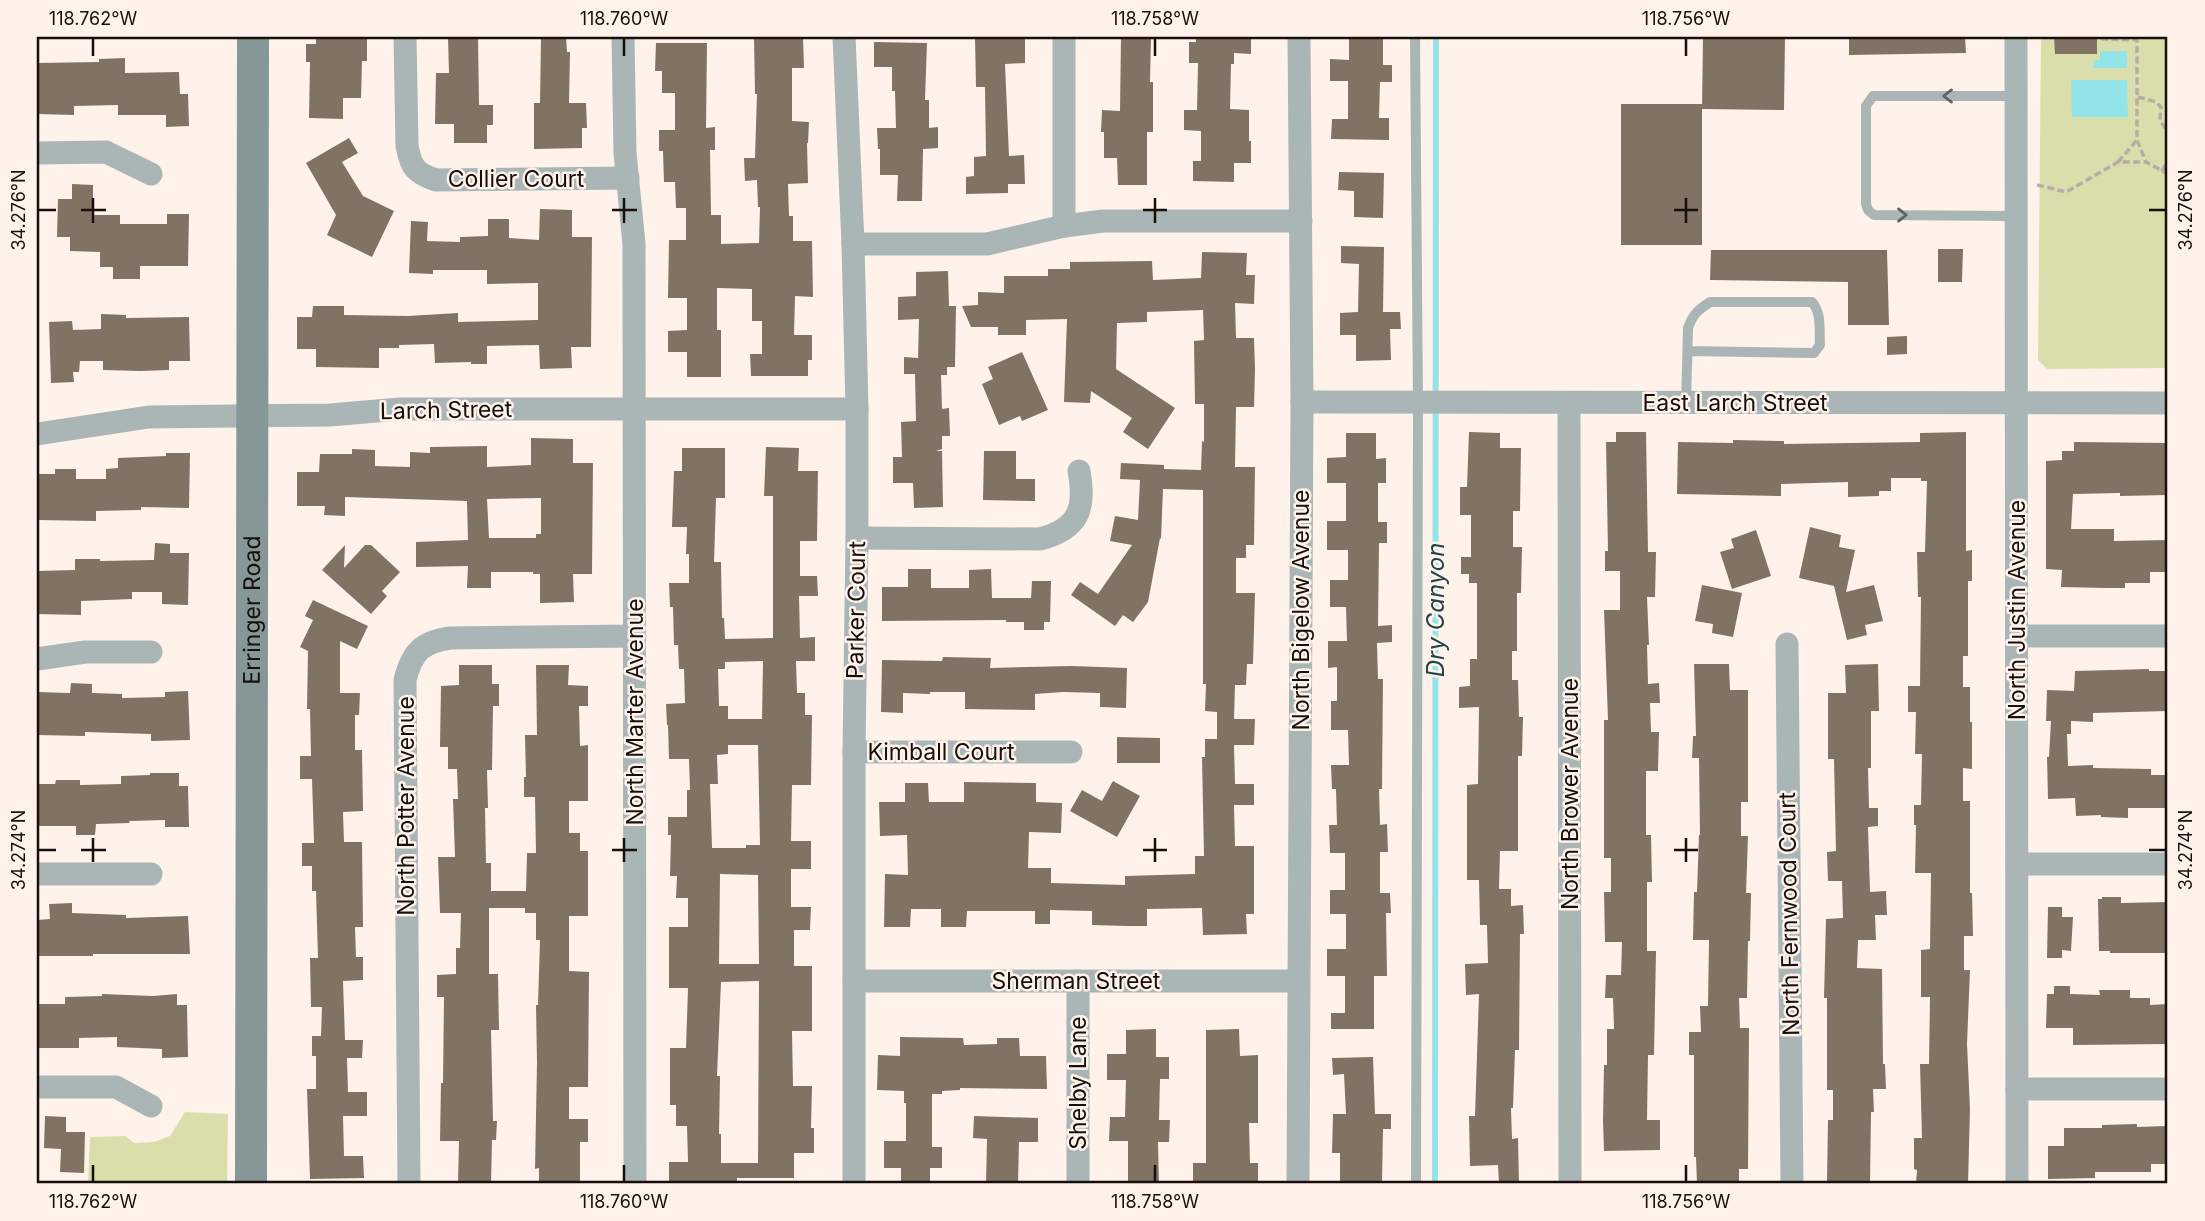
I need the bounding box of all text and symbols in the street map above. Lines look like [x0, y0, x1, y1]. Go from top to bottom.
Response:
text: 118.762°W [49, 8, 137, 29]
text: 118.760°W [580, 8, 669, 29]
text: 118.758°W [1111, 8, 1199, 29]
text: 118.756°W [1642, 8, 1730, 29]
one-way arrow [1942, 88, 1953, 104]
street label: Collier Court [448, 165, 585, 193]
text: 34.276°N [8, 169, 29, 251]
text: 34.276°N [2175, 169, 2196, 251]
one-way arrow [1897, 207, 1908, 223]
street label: East Larch Street [1642, 389, 1828, 417]
street label: Larch Street [380, 395, 513, 425]
street label: North Bigelow Avenue [1287, 490, 1315, 730]
street label: North Justin Avenue [2003, 500, 2031, 720]
street label: Erringer Road [238, 535, 266, 685]
street label: Parker Court [841, 540, 871, 679]
water label: Dry Canyon [1421, 543, 1450, 677]
street label: North Marter Avenue [621, 598, 649, 826]
street label: North Brower Avenue [1556, 678, 1584, 910]
street label: North Potter Avenue [392, 696, 420, 916]
street label: Kimball Court [867, 738, 1015, 766]
street label: North Fernwood Court [1773, 791, 1805, 1036]
text: 34.274°N [8, 810, 29, 890]
text: 34.274°N [2175, 810, 2196, 890]
street label: Sherman Street [992, 967, 1161, 995]
street label: Shelby Lane [1064, 1016, 1092, 1150]
text: 118.762°W [49, 1191, 137, 1212]
text: 118.760°W [580, 1191, 669, 1212]
text: 118.758°W [1111, 1191, 1199, 1212]
text: 118.756°W [1642, 1191, 1730, 1212]

